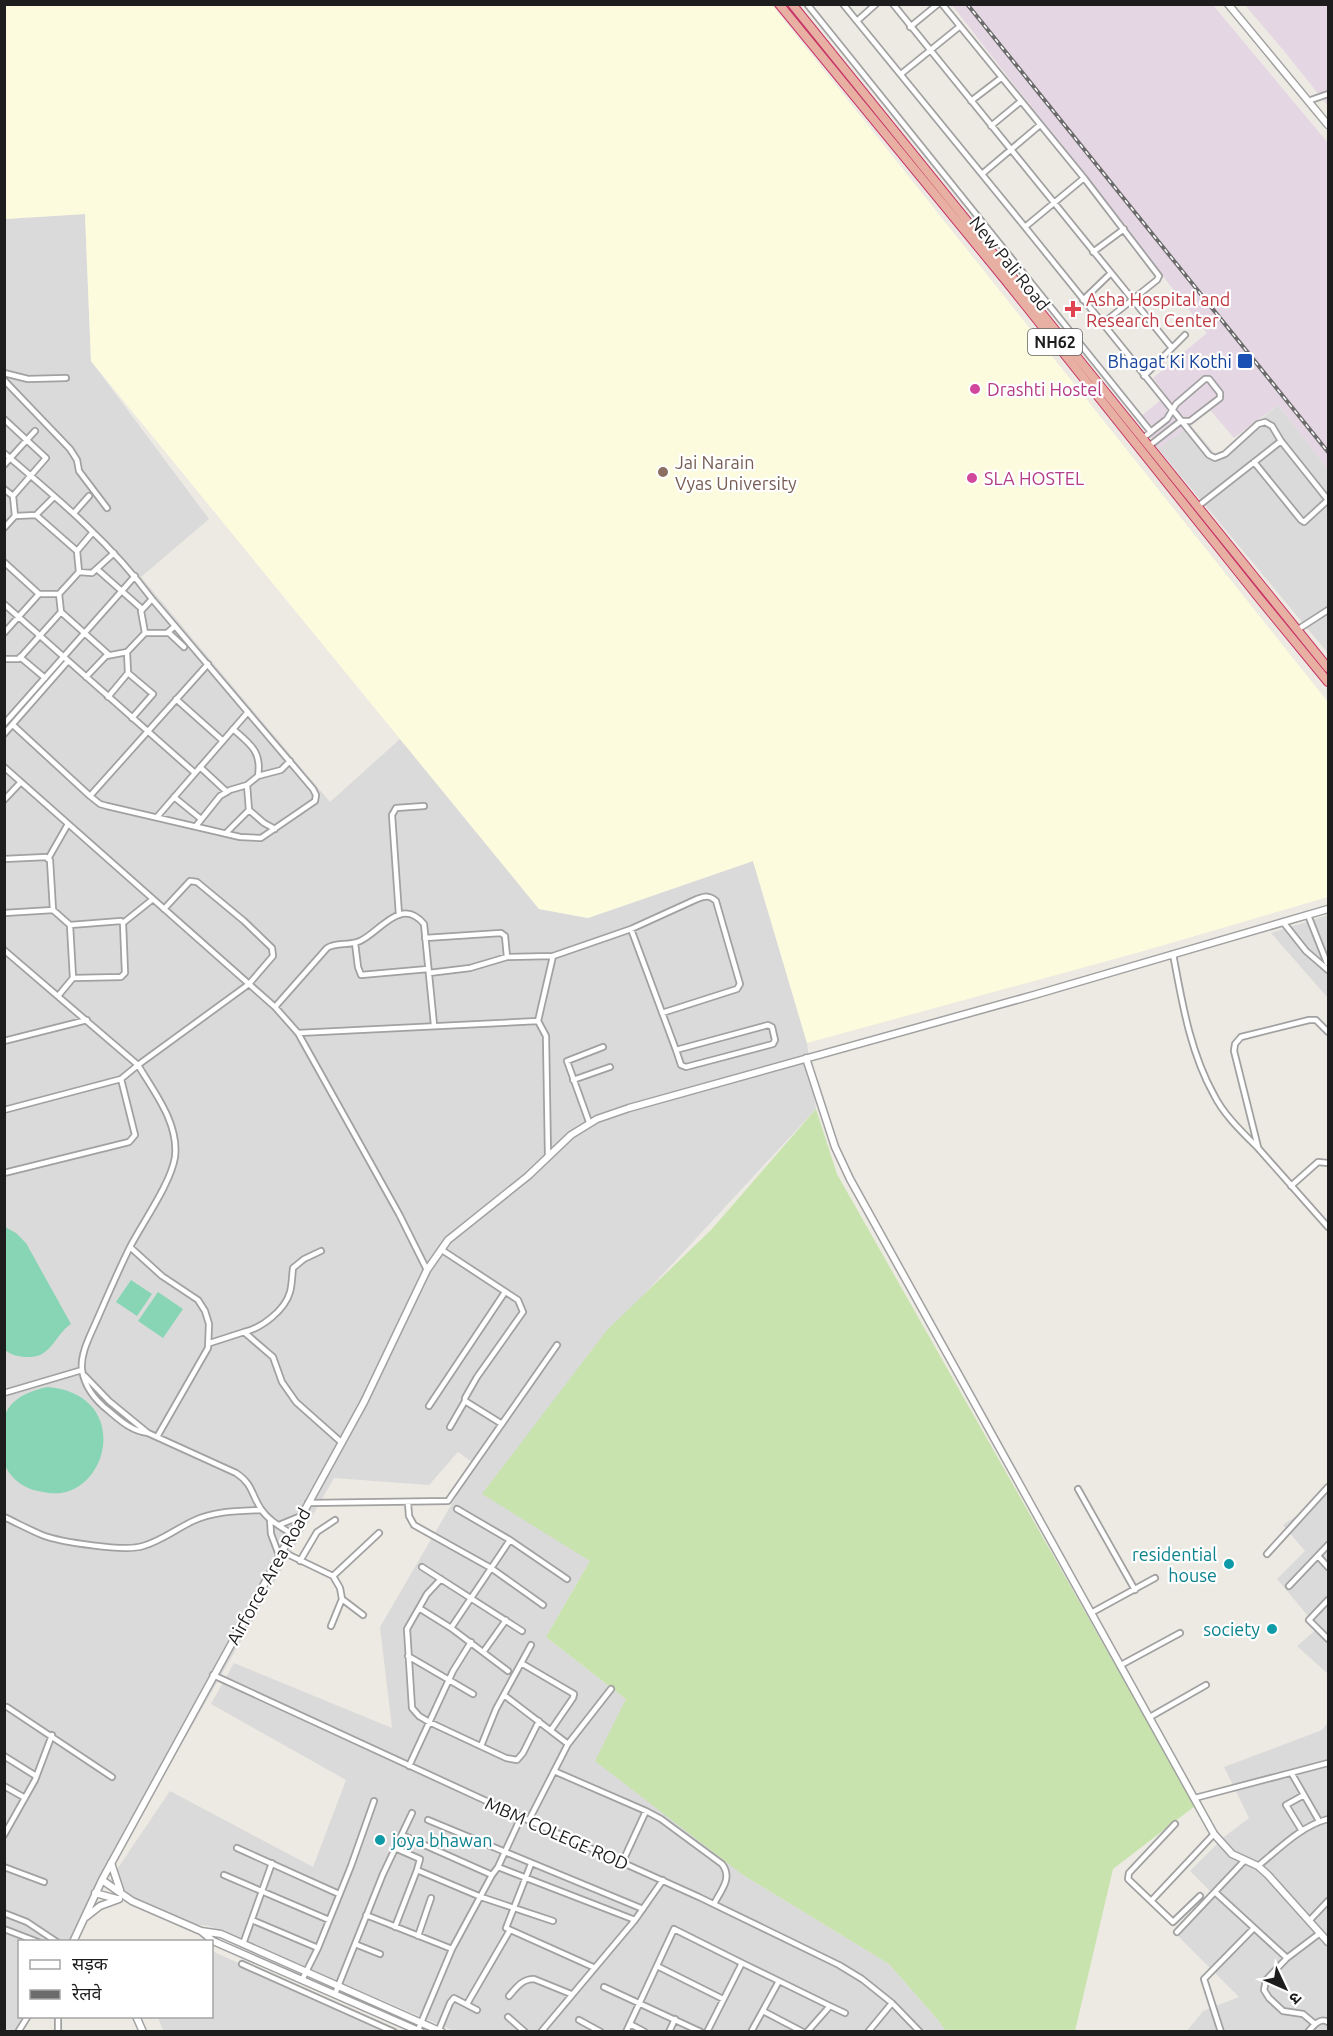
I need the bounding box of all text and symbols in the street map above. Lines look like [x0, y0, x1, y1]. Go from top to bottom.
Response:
street label: New Pali Road [966, 212, 1054, 314]
place label: Asha Hospital and Research Center [1086, 289, 1230, 330]
marker: Asha Hospital and Research Center [1064, 300, 1082, 318]
road number: NH62 [1028, 329, 1082, 355]
place label: Bhagat Ki Kothi [1107, 351, 1232, 371]
marker: Bhagat Ki Kothi [1236, 352, 1254, 370]
place label: Drashti Hostel [987, 379, 1102, 399]
marker: Drashti Hostel [968, 382, 982, 396]
place label: Jai Narain Vyas University [675, 452, 797, 493]
marker: Jai Narain Vyas University [656, 465, 670, 479]
place label: SLA HOSTEL [984, 468, 1084, 488]
marker: SLA HOSTEL [965, 471, 979, 485]
street label: Airforce Area Road [222, 1504, 314, 1648]
place label: residential house [1132, 1544, 1217, 1585]
marker: residential house [1222, 1557, 1236, 1571]
place label: society [1203, 1619, 1260, 1639]
marker: society [1265, 1622, 1279, 1636]
street label: MBM COLEGE ROD [482, 1792, 632, 1874]
place label: joya bhawan [390, 1830, 492, 1850]
marker: joya bhawan [373, 1833, 387, 1847]
legend [18, 1940, 213, 2018]
text: सड़क [72, 1953, 109, 1974]
north arrow [1255, 1958, 1315, 2018]
text: रेलवे [71, 1983, 103, 2003]
text: उ [1286, 1989, 1306, 2008]

